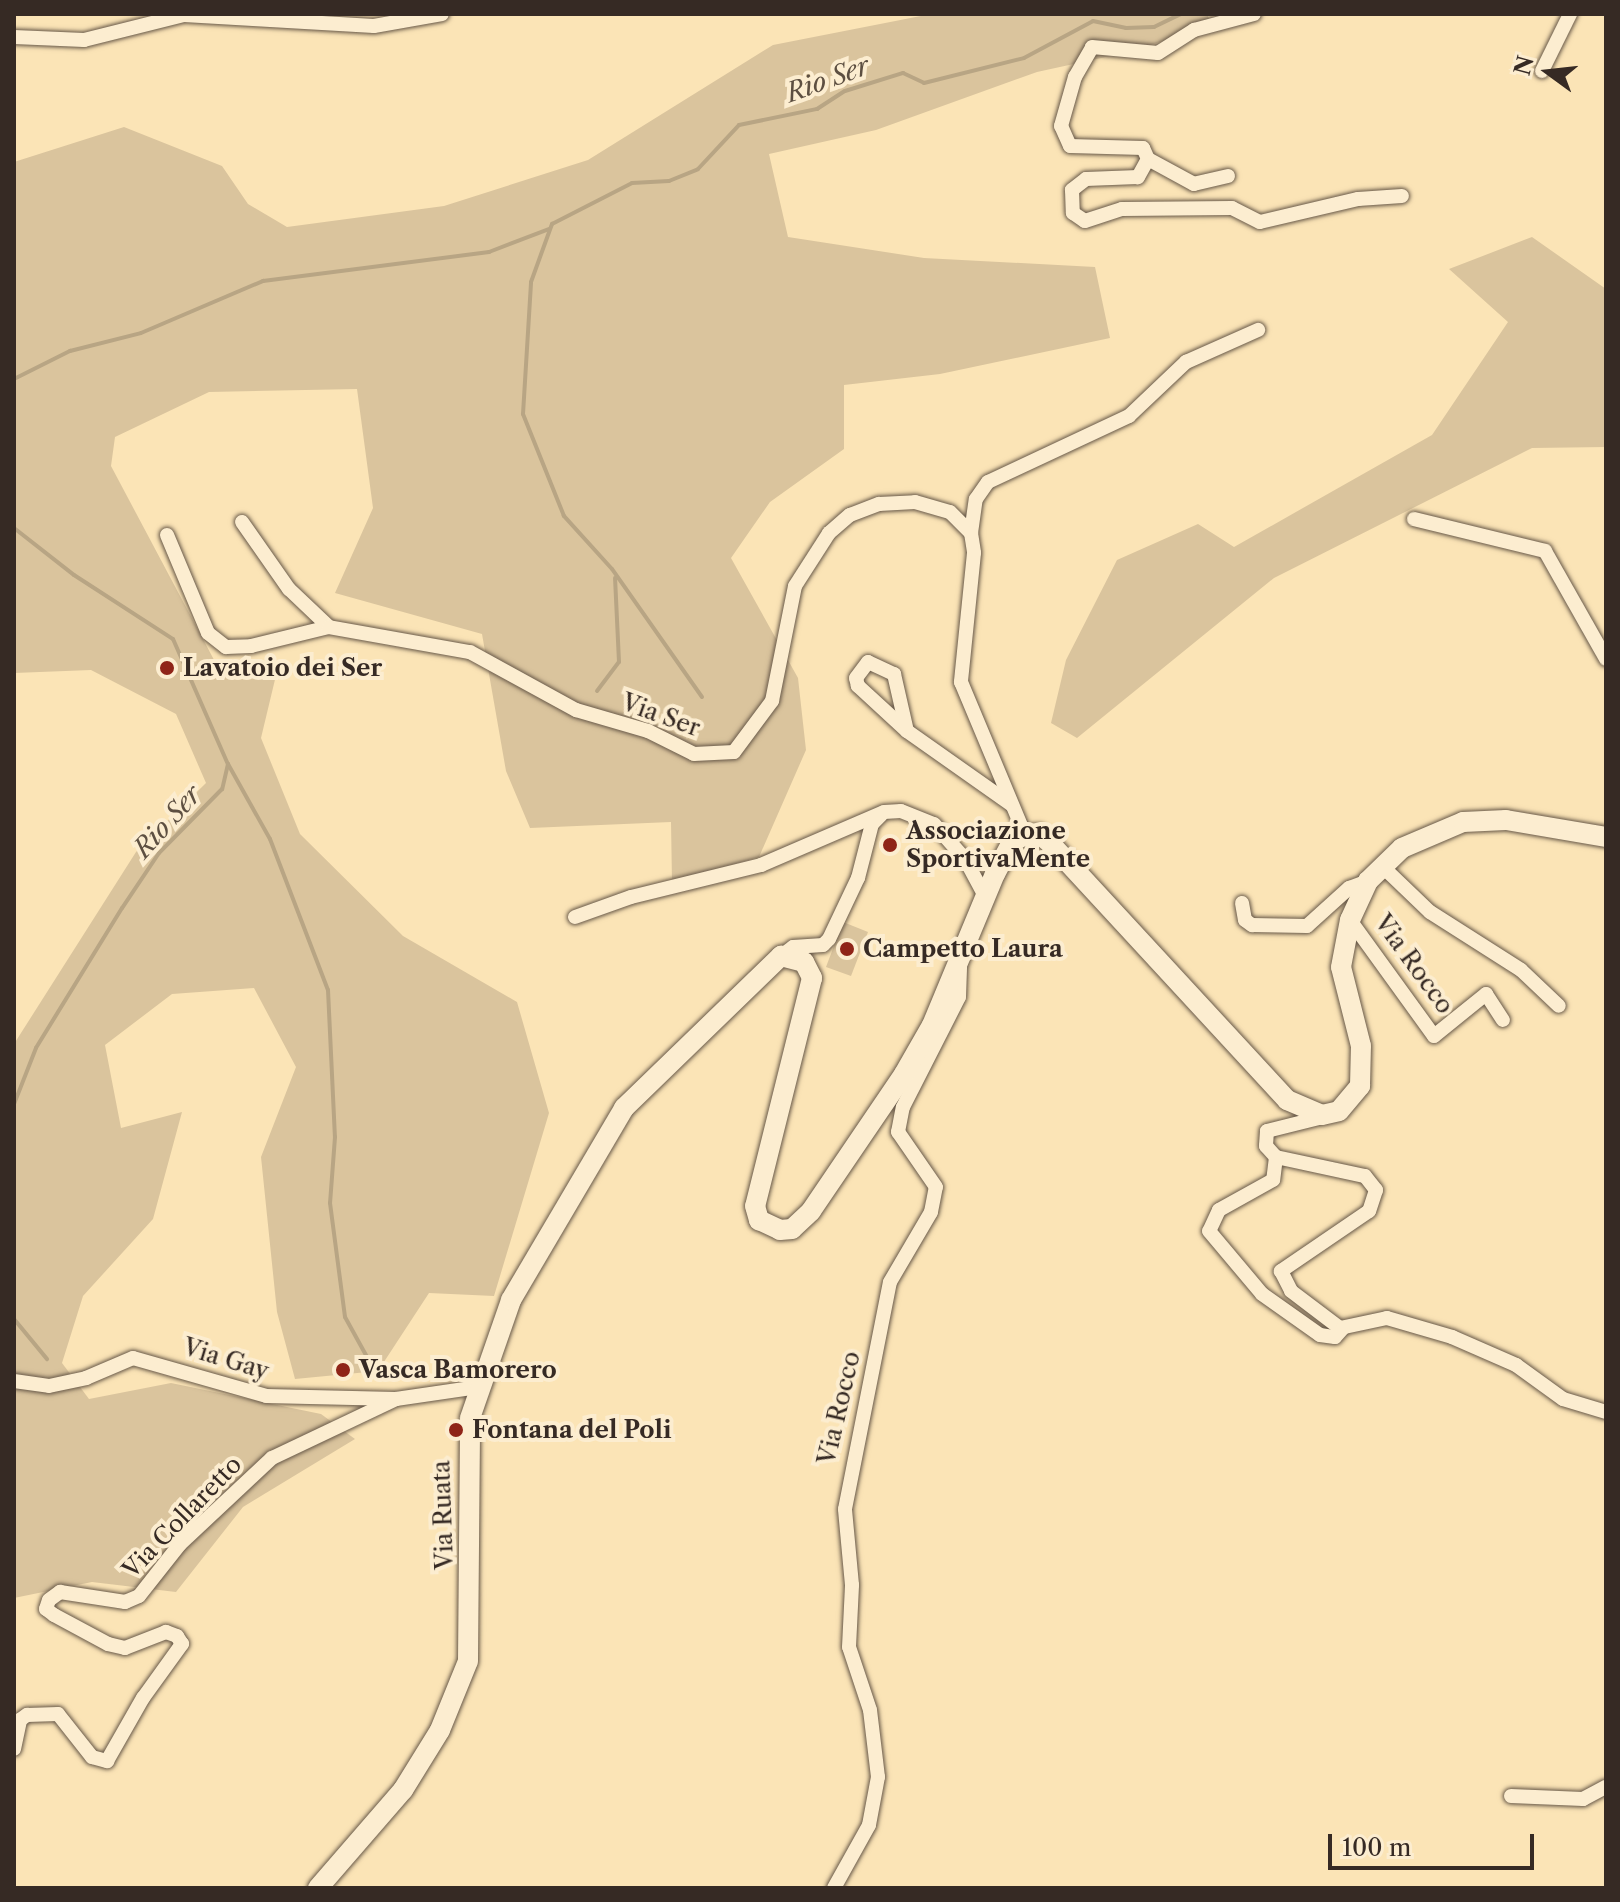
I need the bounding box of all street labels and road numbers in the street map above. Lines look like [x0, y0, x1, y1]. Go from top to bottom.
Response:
street label: Via Ser [618, 688, 704, 742]
street label: Via Rocco [1368, 909, 1460, 1019]
street label: Via Gay [180, 1332, 272, 1386]
street label: Via Rocco [812, 1348, 866, 1468]
street label: Via Collaretto [117, 1450, 247, 1584]
street label: Via Ruata [427, 1460, 459, 1570]

